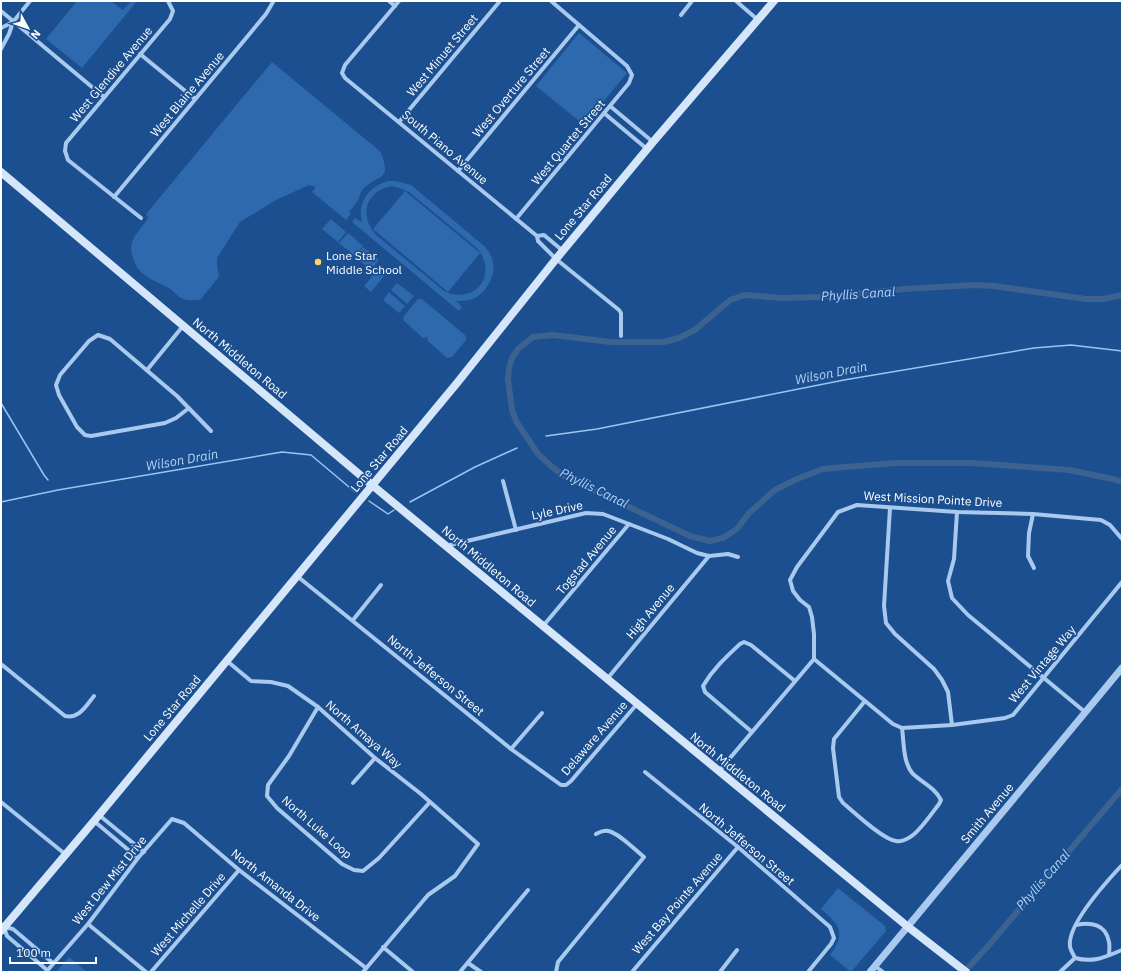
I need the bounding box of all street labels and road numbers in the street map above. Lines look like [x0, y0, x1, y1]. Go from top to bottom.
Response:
street label: West Minuet Street [403, 11, 481, 99]
street label: West Glendive Avenue [67, 23, 156, 125]
street label: West Overture Street [469, 44, 553, 140]
street label: West Blaine Avenue [147, 48, 227, 140]
street label: West Quartet Street [528, 96, 608, 188]
street label: South Piano Avenue [399, 107, 491, 188]
street label: Lone Star Road [551, 171, 615, 243]
street label: North Middleton Road [190, 314, 290, 402]
street label: Lone Star Road [347, 423, 411, 495]
street label: West Mission Pointe Drive [863, 488, 1003, 510]
street label: Lyle Drive [530, 497, 584, 523]
street label: North Middleton Road [439, 522, 539, 610]
street label: Togstad Avenue [553, 522, 619, 598]
street label: High Avenue [623, 580, 678, 642]
street label: West Vintage Way [1005, 622, 1079, 706]
street label: North Jefferson Street [385, 631, 487, 719]
street label: Lone Star Road [140, 672, 204, 744]
street label: North Amaya Way [323, 697, 405, 771]
street label: Delaware Avenue [558, 697, 631, 778]
street label: North Middleton Road [687, 729, 789, 815]
street label: Smith Avenue [957, 779, 1017, 846]
street label: North Luke Loop [279, 792, 355, 862]
street label: North Jefferson Street [696, 800, 798, 888]
street label: West Dew Mist Drive [69, 832, 150, 927]
street label: North Amanda Drive [228, 846, 324, 925]
street label: West Bay Pointe Avenue [629, 849, 726, 957]
street label: West Michelle Drive [148, 869, 229, 959]

